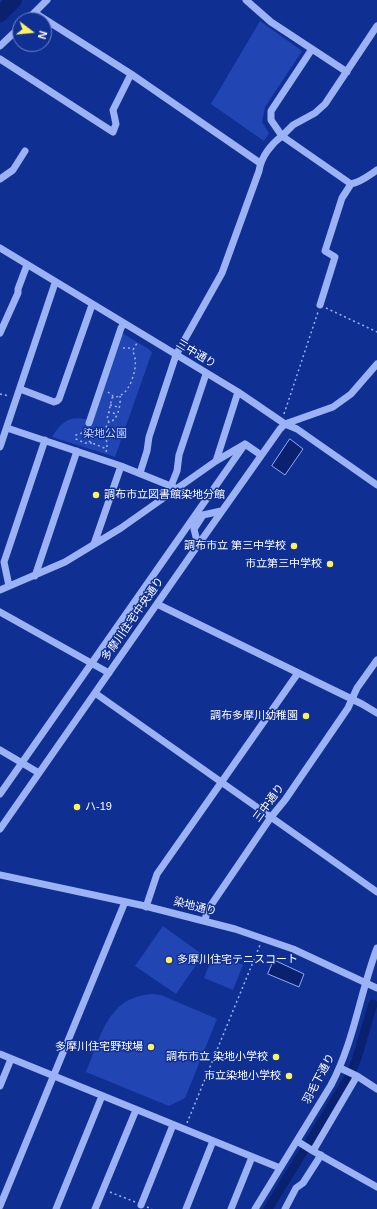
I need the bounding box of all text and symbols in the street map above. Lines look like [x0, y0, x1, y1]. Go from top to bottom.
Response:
north arrow [12, 12, 52, 52]
text: N [36, 30, 49, 41]
street label: 三中通り [174, 337, 218, 371]
park label: 染地公園 [83, 427, 127, 441]
place label: 調布市立図書館染地分館 [104, 488, 225, 502]
marker: 調布市立図書館染地分館 [91, 490, 101, 500]
place label: 調布市立 第三中学校 [184, 539, 286, 553]
marker: 調布市立 第三中学校 [289, 541, 299, 551]
place label: 市立第三中学校 [245, 557, 322, 571]
marker: 市立第三中学校 [325, 559, 335, 569]
street label: 多摩川住宅中央通り [99, 575, 167, 663]
place label: 調布多摩川幼稚園 [210, 709, 298, 723]
marker: 調布多摩川幼稚園 [301, 711, 311, 721]
street label: 三中通り [251, 781, 287, 825]
place label: ハ-19 [85, 800, 112, 814]
marker: ハ-19 [72, 802, 82, 812]
street label: 染地通り [172, 895, 218, 919]
place label: 多摩川住宅テニスコート [177, 953, 298, 967]
marker: 多摩川住宅テニスコート [164, 955, 174, 965]
place label: 多摩川住宅野球場 [55, 1040, 143, 1054]
marker: 多摩川住宅野球場 [146, 1042, 156, 1052]
place label: 調布市立 染地小学校 [166, 1050, 268, 1064]
marker: 調布市立 染地小学校 [271, 1052, 281, 1062]
street label: 羽毛下通り [300, 1052, 338, 1106]
place label: 市立染地小学校 [204, 1069, 281, 1083]
marker: 市立染地小学校 [284, 1071, 294, 1081]

